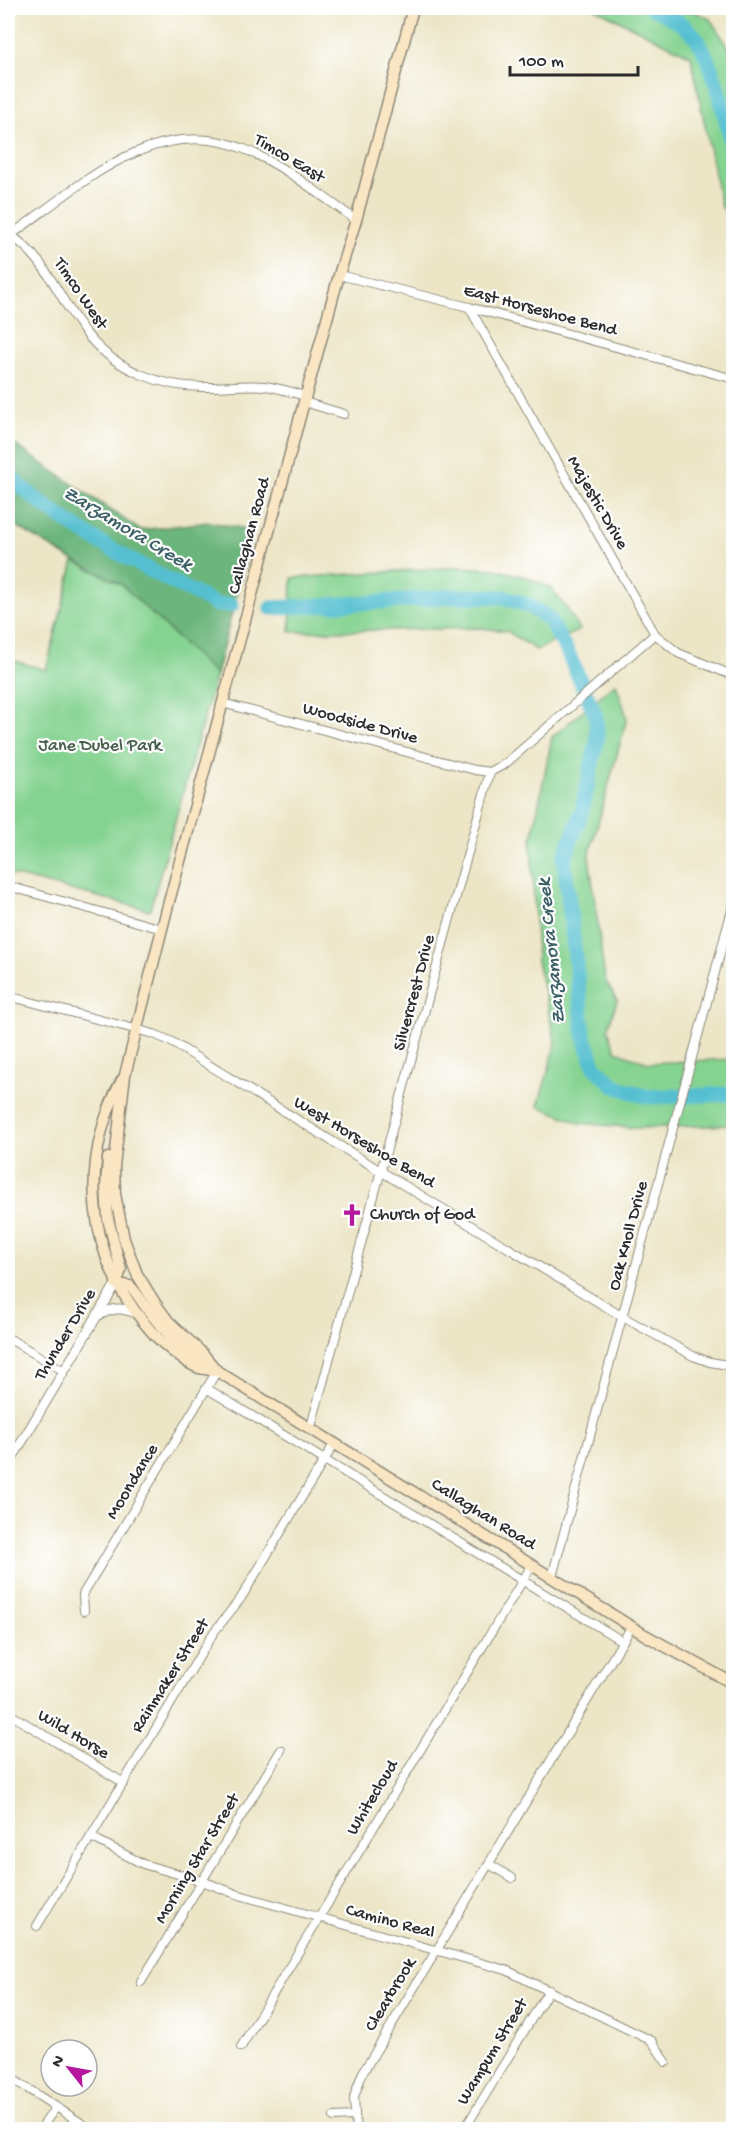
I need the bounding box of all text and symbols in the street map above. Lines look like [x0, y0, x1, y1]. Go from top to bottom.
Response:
scale bar [510, 39, 638, 77]
text: 100 m [518, 52, 564, 73]
street label: Timco East [249, 129, 329, 189]
street label: Timco West [48, 253, 113, 335]
street label: East Horseshoe Bend [461, 280, 620, 342]
street label: Majestic Drive [562, 452, 633, 554]
street label: Callaghan Road [224, 474, 276, 597]
water label: Zarzamora Creek [58, 483, 197, 579]
street label: Woodside Drive [300, 699, 421, 750]
park label: Jane Dubel Park [38, 736, 164, 757]
water label: Zarzamora Creek [534, 875, 572, 1025]
street label: Silvercrest Drive [389, 932, 441, 1053]
street label: West Horseshoe Bend [289, 1092, 440, 1194]
street label: Oak Knoll Drive [604, 1178, 654, 1293]
church icon: Church of God [339, 1202, 365, 1228]
place label: Church of God [370, 1205, 476, 1226]
street label: Thunder Drive [30, 1285, 102, 1386]
street label: Moondance [102, 1440, 164, 1524]
street label: Callaghan Road [427, 1474, 541, 1556]
street label: Rainmaker Street [127, 1614, 215, 1737]
street label: Wild Horse [33, 1705, 113, 1765]
street label: Whitecloud [342, 1755, 404, 1839]
street label: Morning Star Street [151, 1789, 246, 1928]
street label: Camino Real [343, 1900, 437, 1944]
street label: Clearbrook [361, 1953, 422, 2036]
street label: Wampum Street [453, 1994, 534, 2109]
north arrow [39, 2038, 99, 2098]
text: N [48, 2052, 70, 2071]

